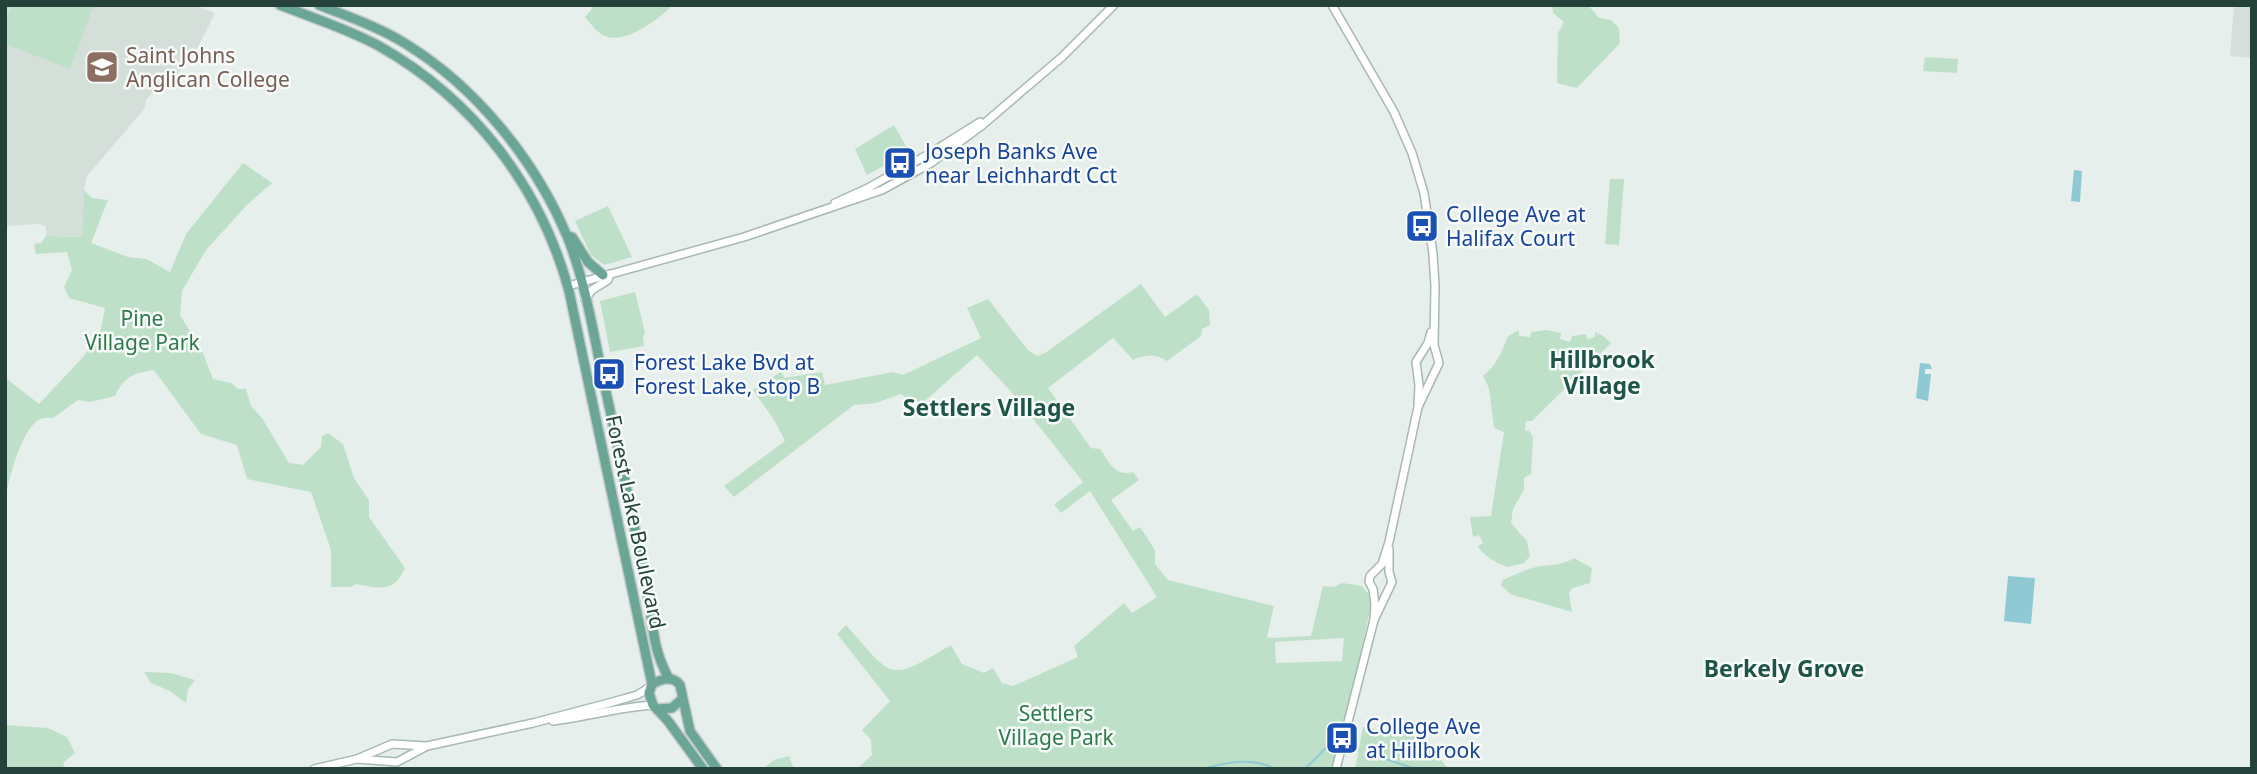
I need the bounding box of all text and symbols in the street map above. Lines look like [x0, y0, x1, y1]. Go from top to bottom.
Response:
place label: Saint Johns Anglican College [126, 41, 290, 93]
school or university icon: Saint Johns Anglican College [83, 48, 121, 86]
place label: Joseph Banks Ave near Leichhardt Cct [923, 137, 1117, 189]
bus stop icon: Joseph Banks Ave near Leichhardt Cct [881, 144, 919, 182]
place label: College Ave at Halifax Court [1446, 200, 1586, 252]
bus stop icon: College Ave at Halifax Court [1403, 207, 1441, 245]
park label: Pine Village Park [84, 304, 200, 356]
district label: Hillbrook Village [1549, 343, 1656, 401]
place label: Forest Lake Bvd at Forest Lake, stop B [634, 348, 820, 400]
bus stop icon: Forest Lake Bvd at Forest Lake, stop B [590, 355, 628, 393]
district label: Settlers Village [903, 391, 1075, 423]
street label: Forest Lake Boulevard [600, 413, 672, 631]
district label: Berkely Grove [1704, 652, 1864, 684]
park label: Settlers Village Park [998, 699, 1114, 751]
place label: College Ave at Hillbrook [1366, 712, 1481, 764]
bus stop icon: College Ave at Hillbrook [1323, 719, 1361, 757]

